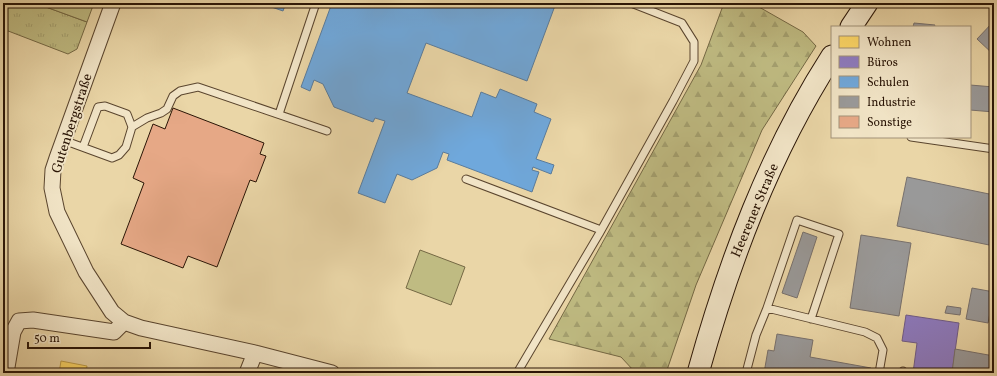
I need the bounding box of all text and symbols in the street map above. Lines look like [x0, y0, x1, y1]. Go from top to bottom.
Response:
legend [831, 26, 971, 138]
text: Wohnen [867, 35, 912, 51]
text: Büros [867, 55, 898, 71]
street label: Gutenbergstraße [47, 71, 98, 176]
text: Schulen [867, 75, 909, 91]
text: Industrie [867, 95, 916, 111]
text: Sonstige [867, 115, 912, 131]
street label: Heerener Straße [727, 160, 784, 261]
scale bar [28, 324, 150, 350]
text: 50 m [34, 331, 60, 347]

